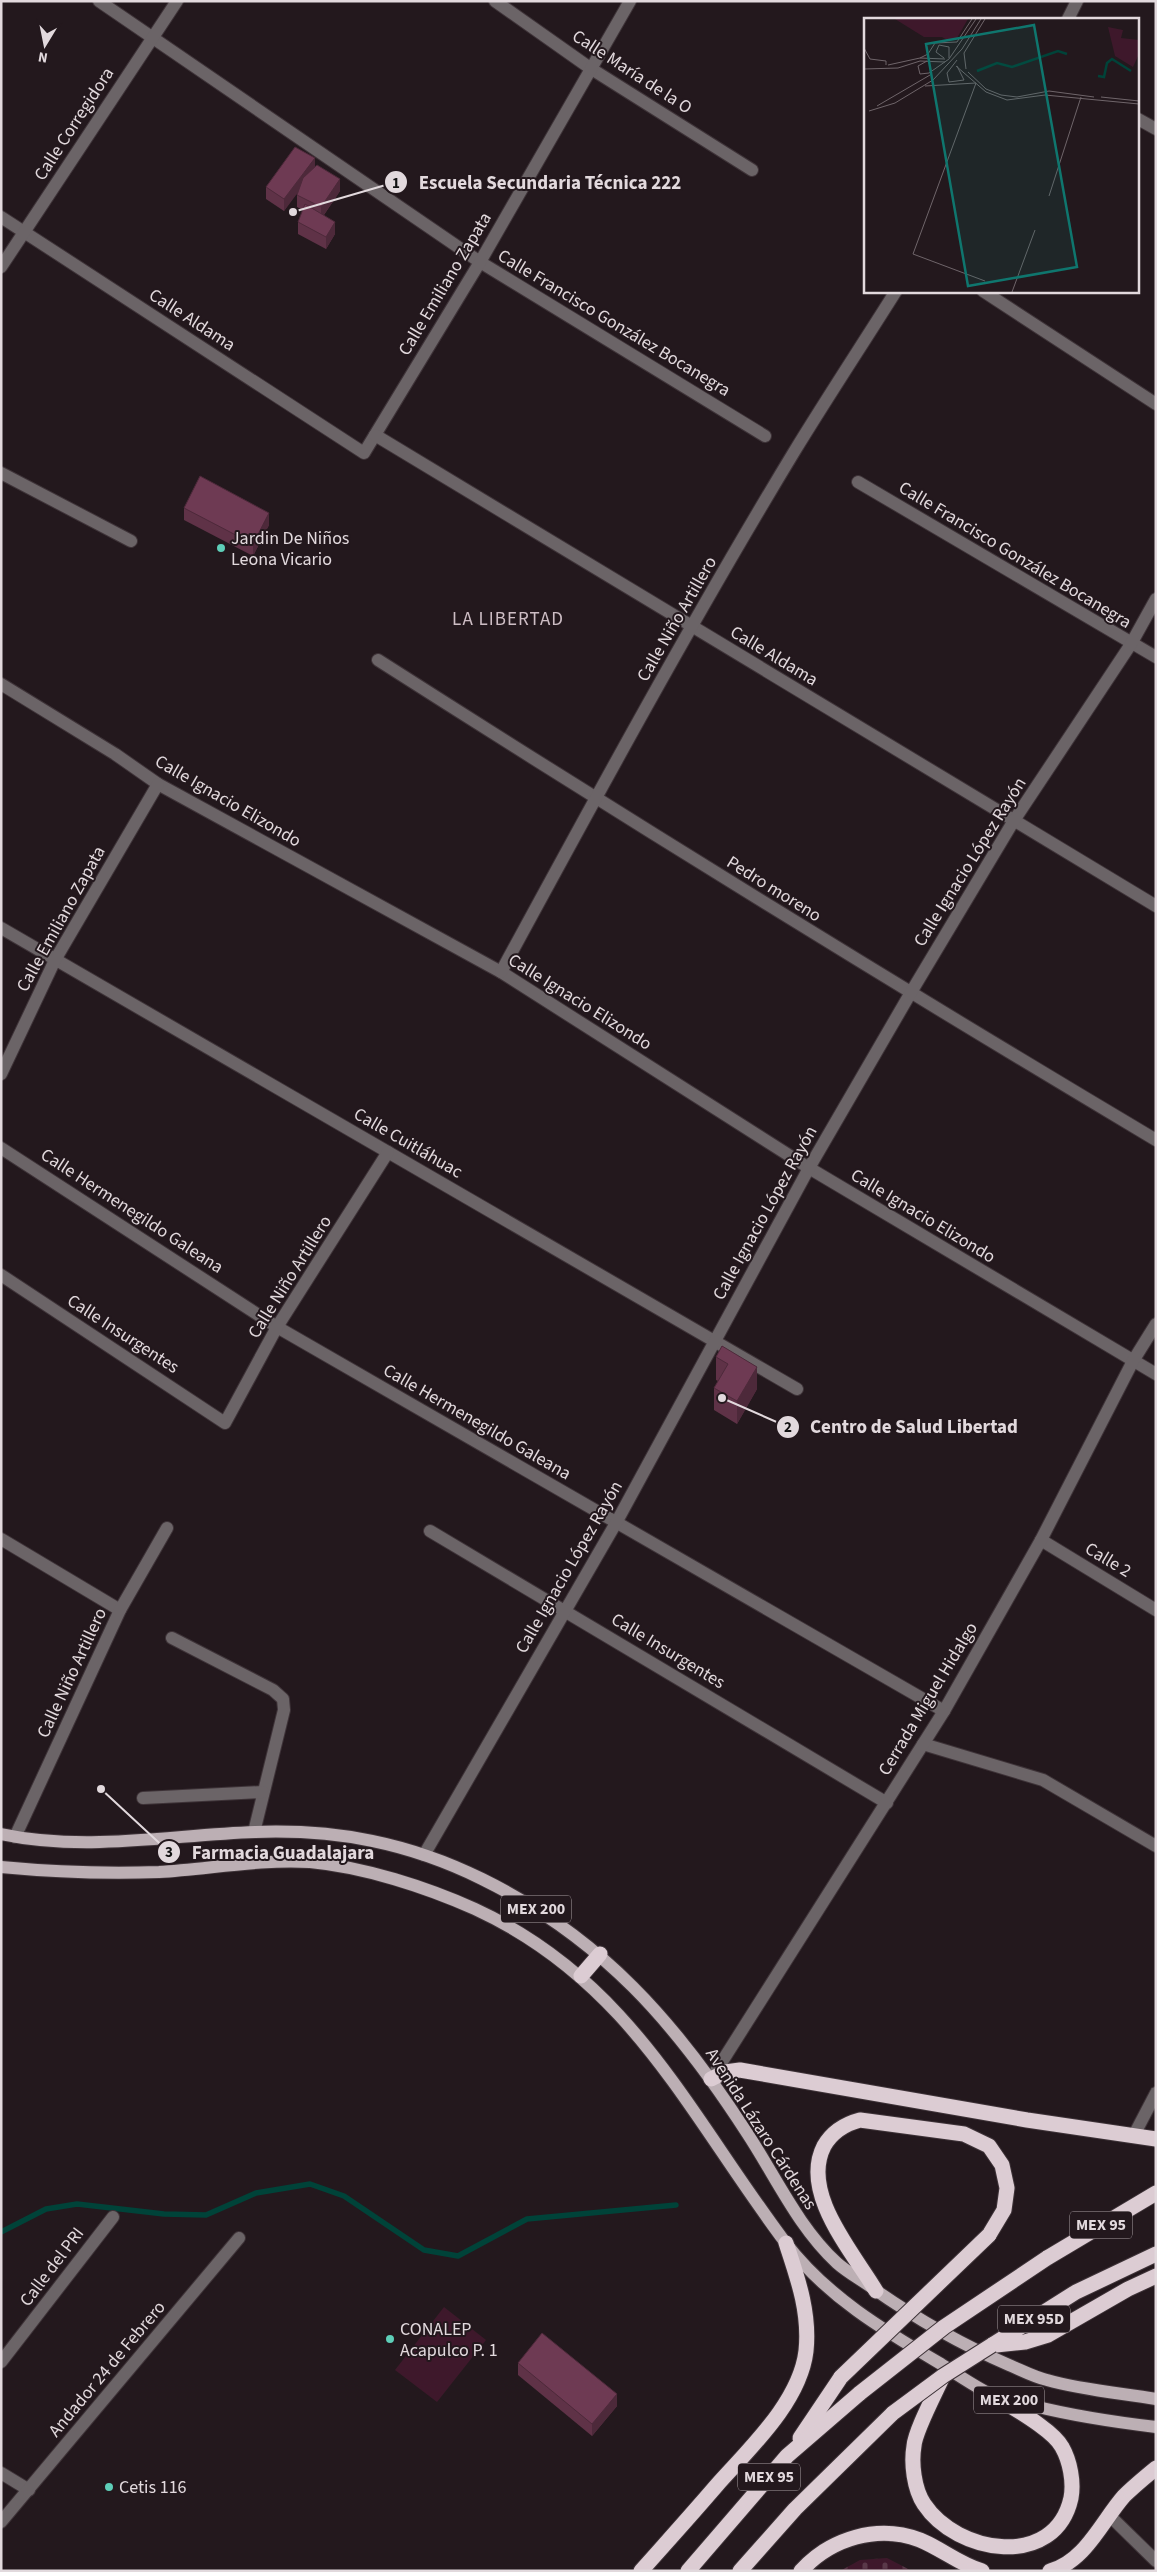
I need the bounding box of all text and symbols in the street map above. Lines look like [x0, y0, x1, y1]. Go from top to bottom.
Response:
inset map [864, 18, 1140, 292]
north arrow [20, 20, 70, 70]
street label: Calle María de la O [567, 24, 697, 120]
text: N [37, 46, 49, 67]
street label: Calle Corregidora [28, 63, 120, 185]
callout: Escuela Secundaria Técnica 222 [384, 165, 692, 199]
text: Escuela Secundaria Técnica 222 [419, 170, 681, 197]
text: 1 [392, 173, 400, 194]
street label: Calle Emiliano Zapata [392, 208, 498, 360]
street label: Calle Francisco González Bocanegra [493, 243, 735, 403]
street label: Calle Aldama [144, 283, 240, 357]
street label: Calle Francisco González Bocanegra [894, 475, 1136, 635]
place label: Jardin De Niños Leona Vicario [231, 526, 349, 572]
marker: Jardin De Niños Leona Vicario [215, 542, 227, 554]
street label: Calle Niño Artillero [631, 552, 723, 686]
district label: LA LIBERTAD [452, 606, 564, 633]
street label: Calle Aldama [725, 620, 823, 692]
street label: Calle Ignacio Elizondo [150, 749, 306, 853]
street label: Calle Ignacio López Rayón [908, 773, 1032, 951]
street label: Calle Emiliano Zapata [11, 842, 111, 996]
street label: Pedro moreno [722, 850, 826, 928]
street label: Calle Ignacio Elizondo [503, 948, 657, 1056]
street label: Calle Cuitláhuac [349, 1102, 467, 1184]
street label: Calle Ignacio López Rayón [707, 1121, 823, 1305]
street label: Calle Hermenegildo Galeana [36, 1142, 228, 1280]
street label: Calle Ignacio Elizondo [846, 1163, 1000, 1269]
street label: Calle Niño Artillero [242, 1211, 338, 1343]
street label: Calle Insurgentes [62, 1288, 184, 1380]
street label: Calle Hermenegildo Galeana [378, 1358, 576, 1486]
callout: Centro de Salud Libertad [775, 1410, 1028, 1444]
text: Centro de Salud Libertad [810, 1414, 1018, 1441]
text: 2 [784, 1417, 792, 1438]
street label: Calle Ignacio López Rayón [509, 1476, 629, 1658]
street label: Calle 2 [1080, 1536, 1136, 1584]
street label: Calle Niño Artillero [31, 1604, 113, 1742]
street label: Calle Insurgentes [606, 1607, 730, 1695]
street label: Cerrada Miguel Hidalgo [872, 1618, 984, 1780]
callout: Farmacia Guadalajara [156, 1835, 384, 1869]
text: Farmacia Guadalajara [192, 1840, 374, 1867]
text: 3 [165, 1842, 173, 1863]
road number: MEX 200 [501, 1896, 571, 1922]
street label: Avenida Lázaro Cárdenas [699, 2043, 823, 2215]
road number: MEX 95 [1070, 2212, 1132, 2238]
street label: Calle del PRI [14, 2222, 90, 2312]
street label: Andador 24 de Febrero [43, 2296, 171, 2442]
road number: MEX 95D [998, 2306, 1070, 2332]
place label: CONALEP Acapulco P. 1 [400, 2317, 498, 2363]
marker: CONALEP Acapulco P. 1 [384, 2333, 396, 2345]
road number: MEX 200 [974, 2386, 1044, 2414]
road number: MEX 95 [738, 2464, 800, 2490]
place label: Cetis 116 [119, 2475, 187, 2500]
marker: Cetis 116 [103, 2481, 115, 2493]

